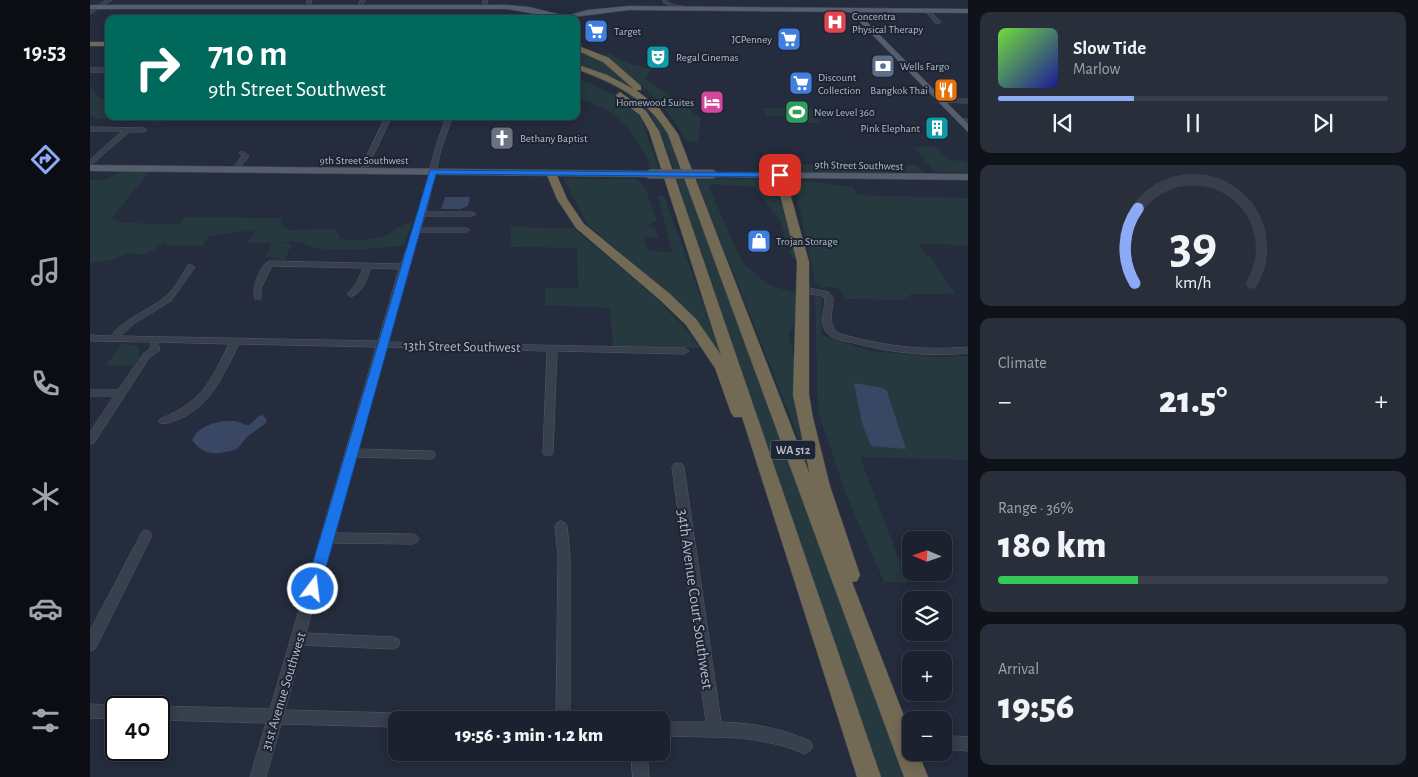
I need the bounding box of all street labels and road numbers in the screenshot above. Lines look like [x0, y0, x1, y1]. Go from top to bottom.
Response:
street label: 9th Street Southwest [320, 155, 409, 166]
street label: 9th Street Southwest [814, 159, 904, 172]
street label: 13th Street Southwest [403, 339, 521, 355]
road number: WA 512 [770, 440, 816, 460]
street label: 34th Avenue Court Southwest [674, 508, 716, 690]
street label: 31st Avenue Southwest [259, 630, 309, 752]

